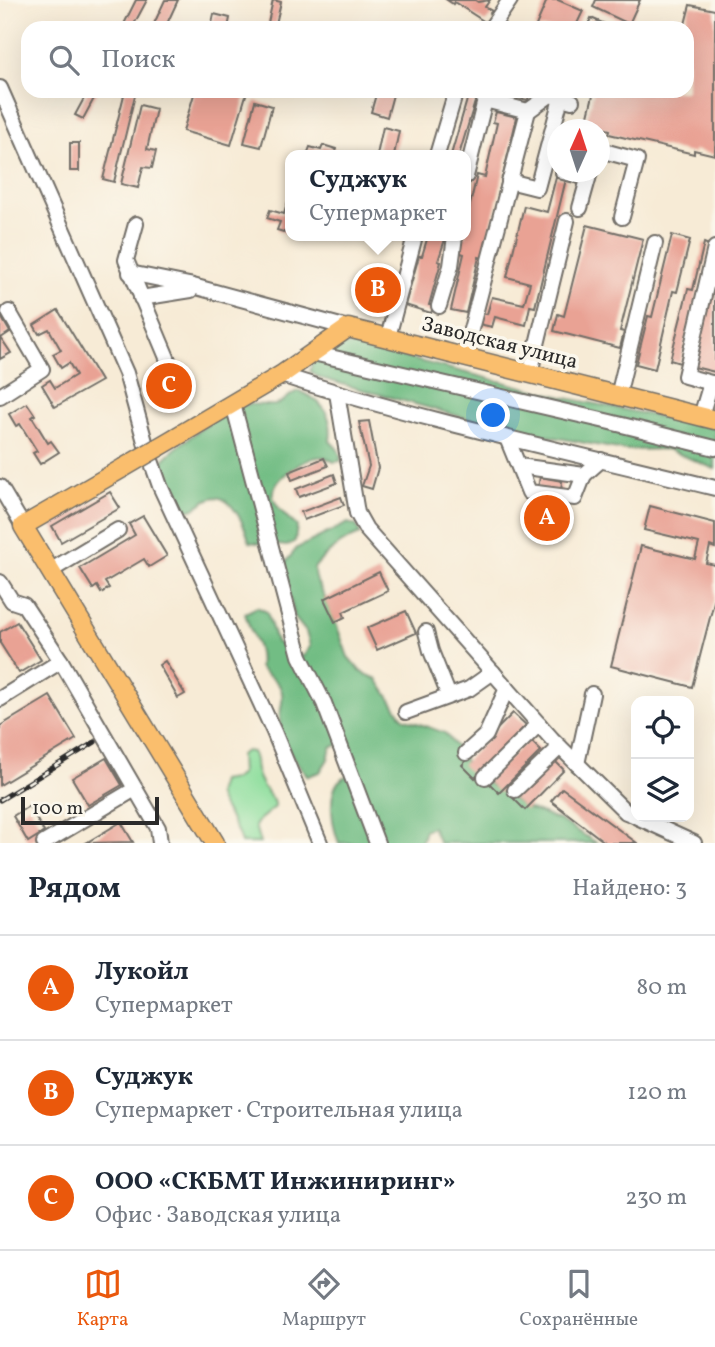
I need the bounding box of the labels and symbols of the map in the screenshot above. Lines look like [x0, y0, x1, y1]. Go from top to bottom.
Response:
north arrow [547, 119, 610, 182]
pin: B [355, 264, 401, 316]
street label: Заводская улица [418, 310, 581, 377]
pin: C [146, 360, 192, 412]
your location [476, 398, 510, 432]
pin: A [524, 492, 570, 544]
scale bar [21, 794, 159, 826]

